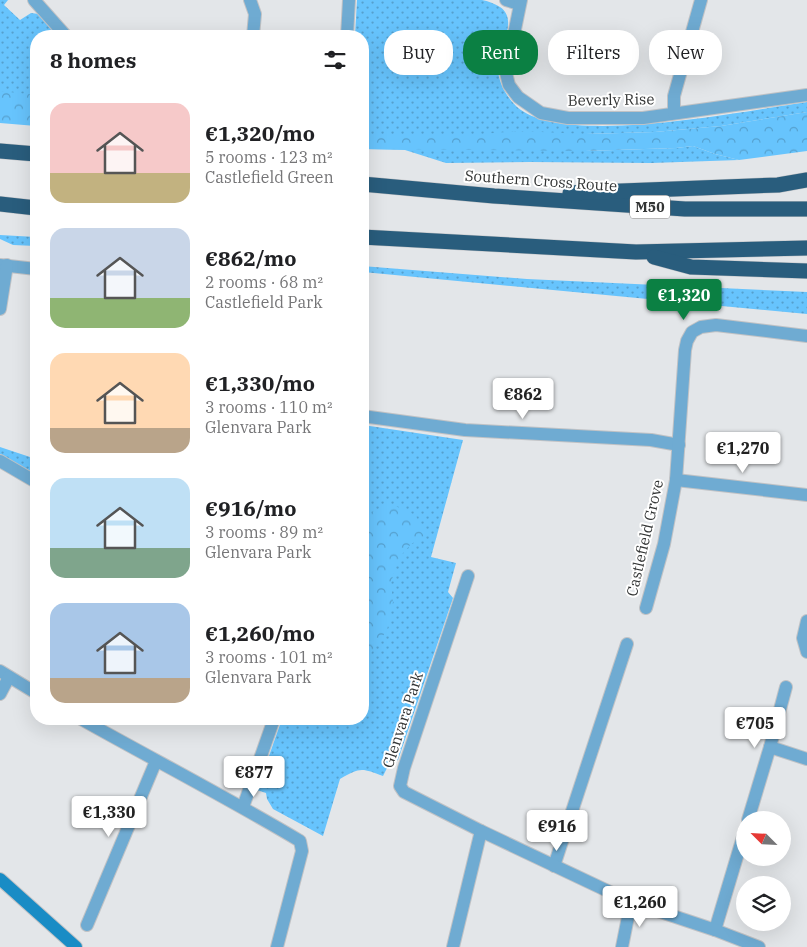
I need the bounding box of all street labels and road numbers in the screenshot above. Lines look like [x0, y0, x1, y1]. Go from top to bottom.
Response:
street label: Beverly Rise [567, 89, 655, 110]
street label: Southern Cross Route [464, 166, 618, 195]
road number: M50 [630, 196, 670, 218]
street label: Castlefield Grove [622, 478, 667, 598]
street label: Glenvara Park [378, 669, 427, 770]

